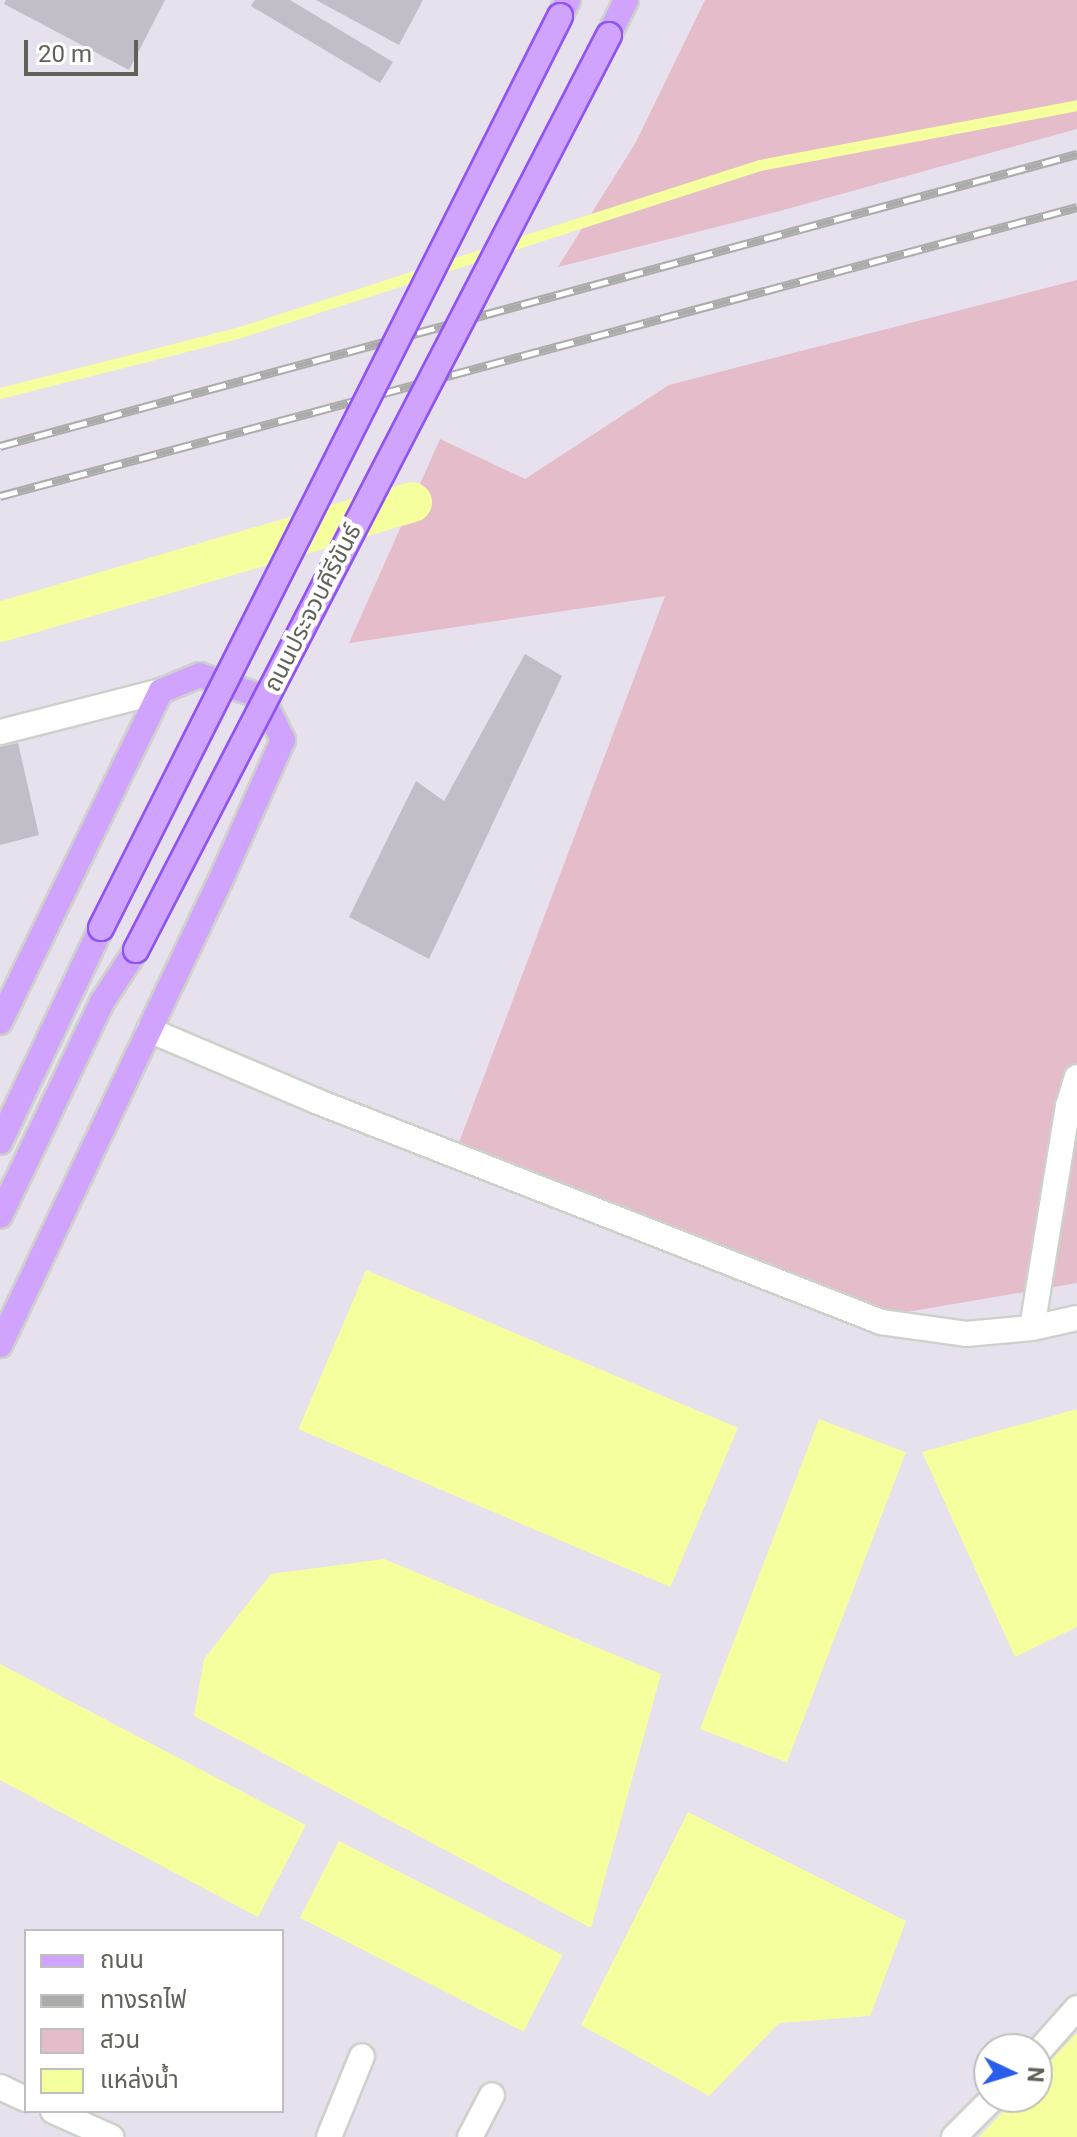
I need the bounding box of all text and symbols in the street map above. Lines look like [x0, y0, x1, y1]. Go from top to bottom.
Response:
scale bar [28, 24, 142, 74]
text: 20 m [38, 40, 92, 68]
street label: ถนนประจวบคีรีขันธ์ [258, 519, 368, 697]
legend [24, 1929, 284, 2113]
text: ถนน [100, 1946, 144, 1974]
text: ทางรถไฟ [100, 1986, 187, 2014]
text: สวน [100, 2026, 140, 2054]
north arrow [973, 2033, 1053, 2113]
text: แหล่งน้ำ [100, 2066, 179, 2094]
text: N [1022, 2066, 1048, 2083]

